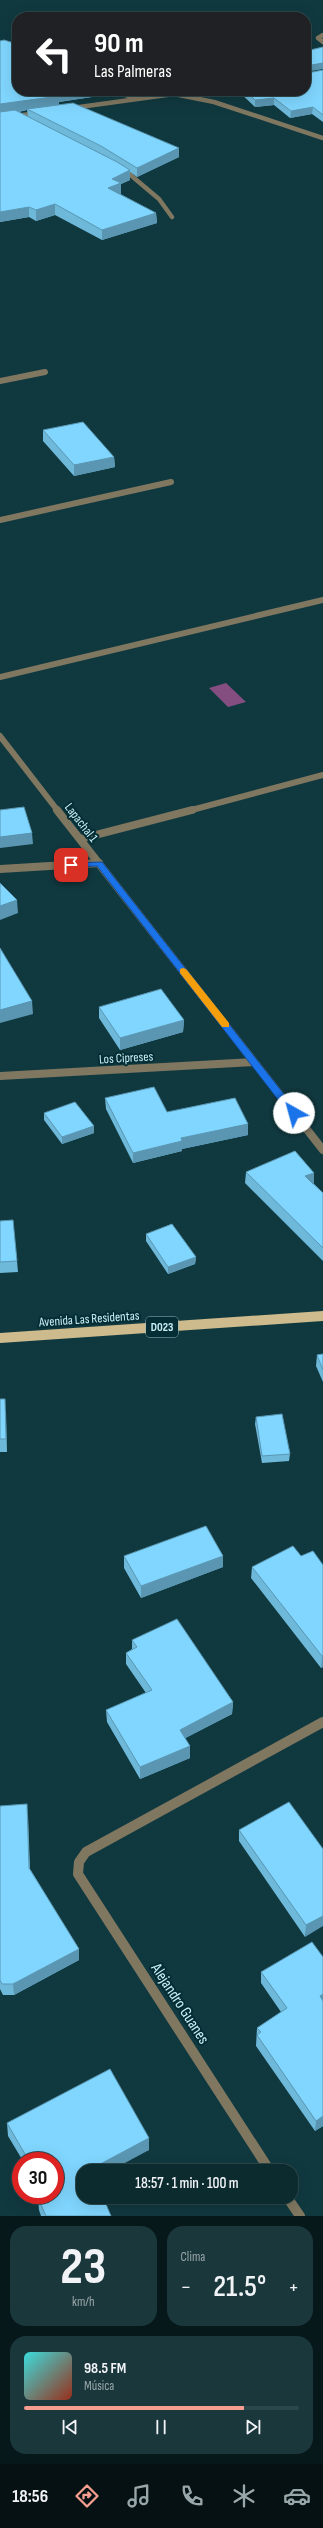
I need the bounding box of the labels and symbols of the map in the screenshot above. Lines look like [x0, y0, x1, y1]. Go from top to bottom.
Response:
street label: Lapachal 1 [61, 800, 102, 846]
pin [54, 848, 88, 882]
street label: Los Cipreses [99, 1049, 154, 1067]
position arrow [273, 1092, 315, 1134]
street label: Avenida Las Residentas [37, 1307, 140, 1331]
road number: D023 [146, 1317, 178, 1337]
street label: Alejandro Guanes [146, 1959, 213, 2048]
speed limit sign: 30 [12, 2152, 64, 2204]

